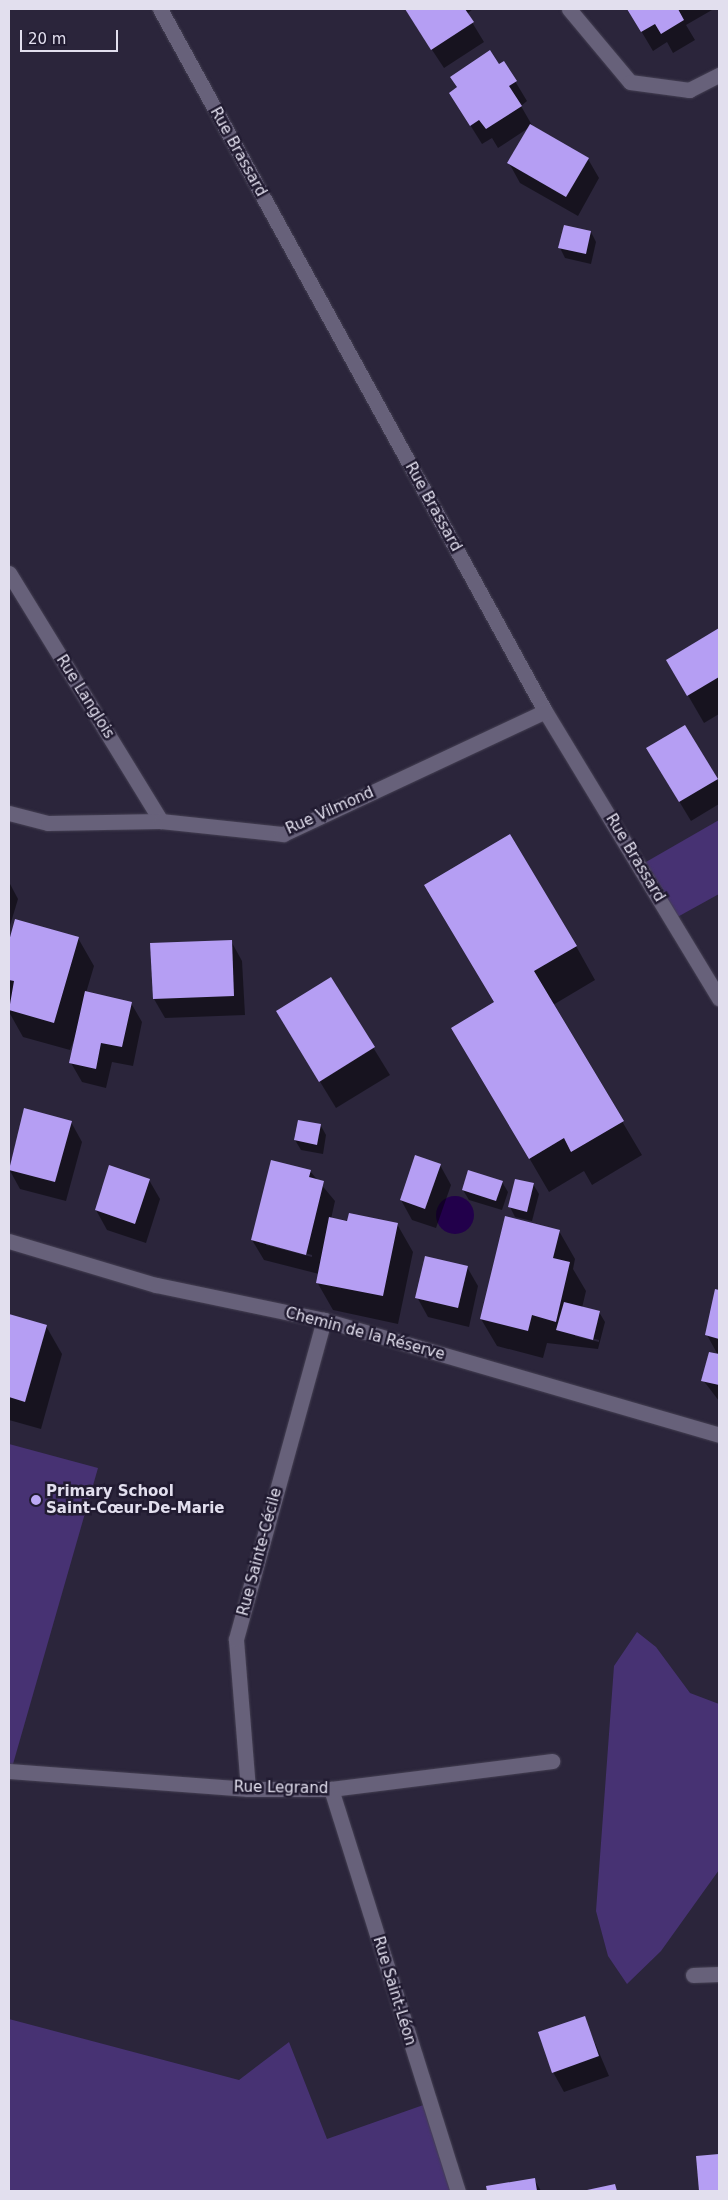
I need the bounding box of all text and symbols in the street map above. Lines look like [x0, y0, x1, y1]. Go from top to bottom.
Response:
scale bar [22, 20, 120, 52]
text: 20 m [28, 30, 66, 48]
street label: Rue Brassard [206, 104, 270, 200]
street label: Rue Brassard [401, 459, 465, 555]
street label: Rue Langlois [52, 652, 118, 742]
street label: Rue Vilmond [283, 784, 377, 838]
street label: Rue Brassard [602, 811, 668, 905]
street label: Chemin de la Réserve [283, 1304, 447, 1364]
place label: Primary School Saint-Cœur-De-Marie [46, 1482, 224, 1517]
street label: Rue Sainte-Cécile [234, 1486, 286, 1618]
marker: Primary School Saint-Cœur-De-Marie [30, 1494, 42, 1506]
street label: Rue Legrand [234, 1778, 328, 1798]
street label: Rue Saint-Léon [369, 1934, 419, 2048]

